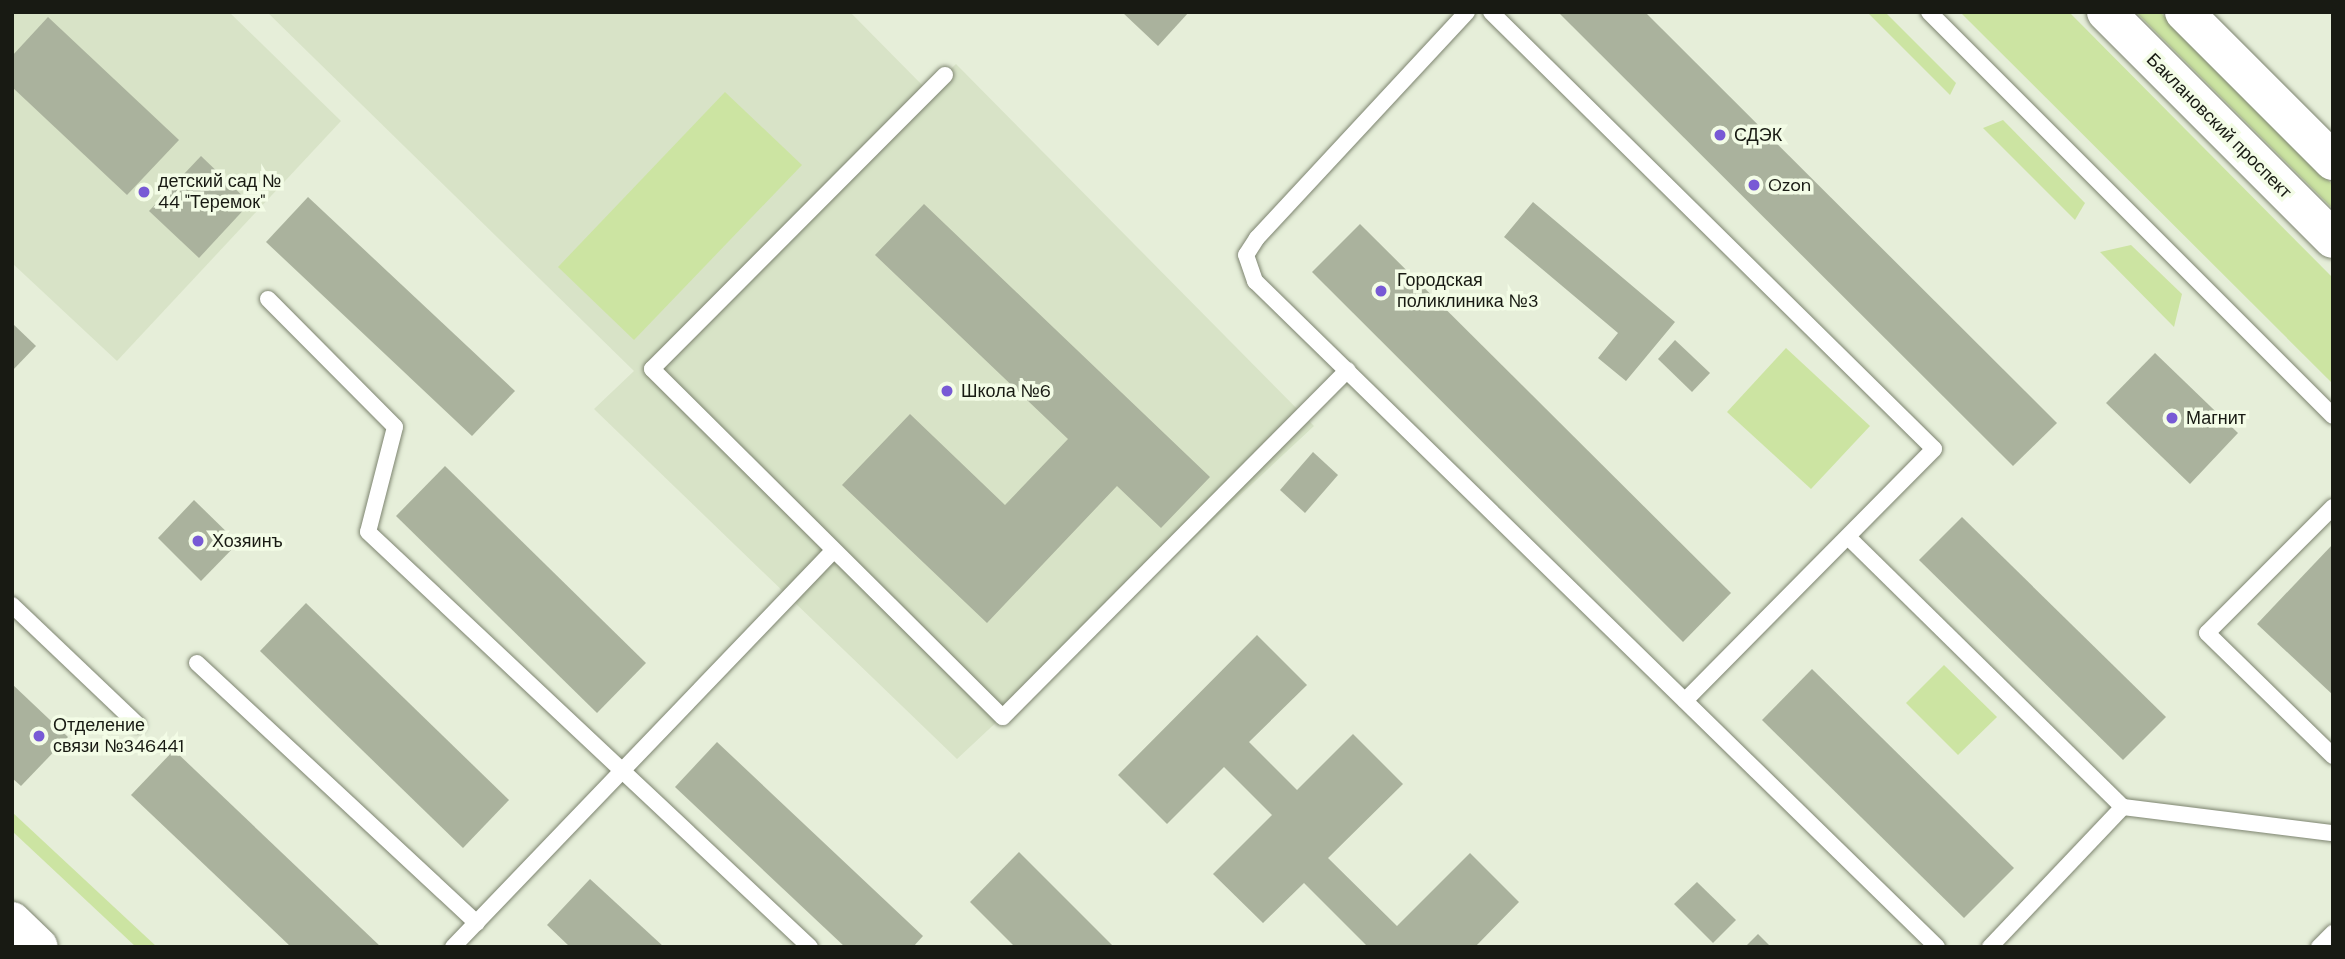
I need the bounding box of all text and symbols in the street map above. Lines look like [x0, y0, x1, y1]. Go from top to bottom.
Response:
street label: Баклановский проспект [2142, 49, 2296, 203]
place label: СДЭК [1734, 124, 1782, 146]
marker: СДЭК [1712, 127, 1728, 143]
place label: детский сад № 44 "Теремок" [158, 171, 281, 214]
place label: Ozon [1768, 174, 1811, 196]
marker: Ozon [1746, 177, 1762, 193]
marker: детский сад № 44 "Теремок" [136, 184, 152, 200]
place label: Городская поликлиника №3 [1397, 270, 1539, 312]
marker: Городская поликлиника №3 [1371, 281, 1391, 301]
place label: Школа №6 [961, 380, 1051, 402]
marker: Школа №6 [939, 383, 955, 399]
place label: Магнит [2186, 407, 2246, 429]
marker: Магнит [2164, 410, 2180, 426]
place label: Хозяинъ [212, 530, 283, 552]
marker: Хозяинъ [190, 533, 206, 549]
place label: Отделение связи №346441 [53, 715, 184, 758]
marker: Отделение связи №346441 [31, 728, 47, 744]

